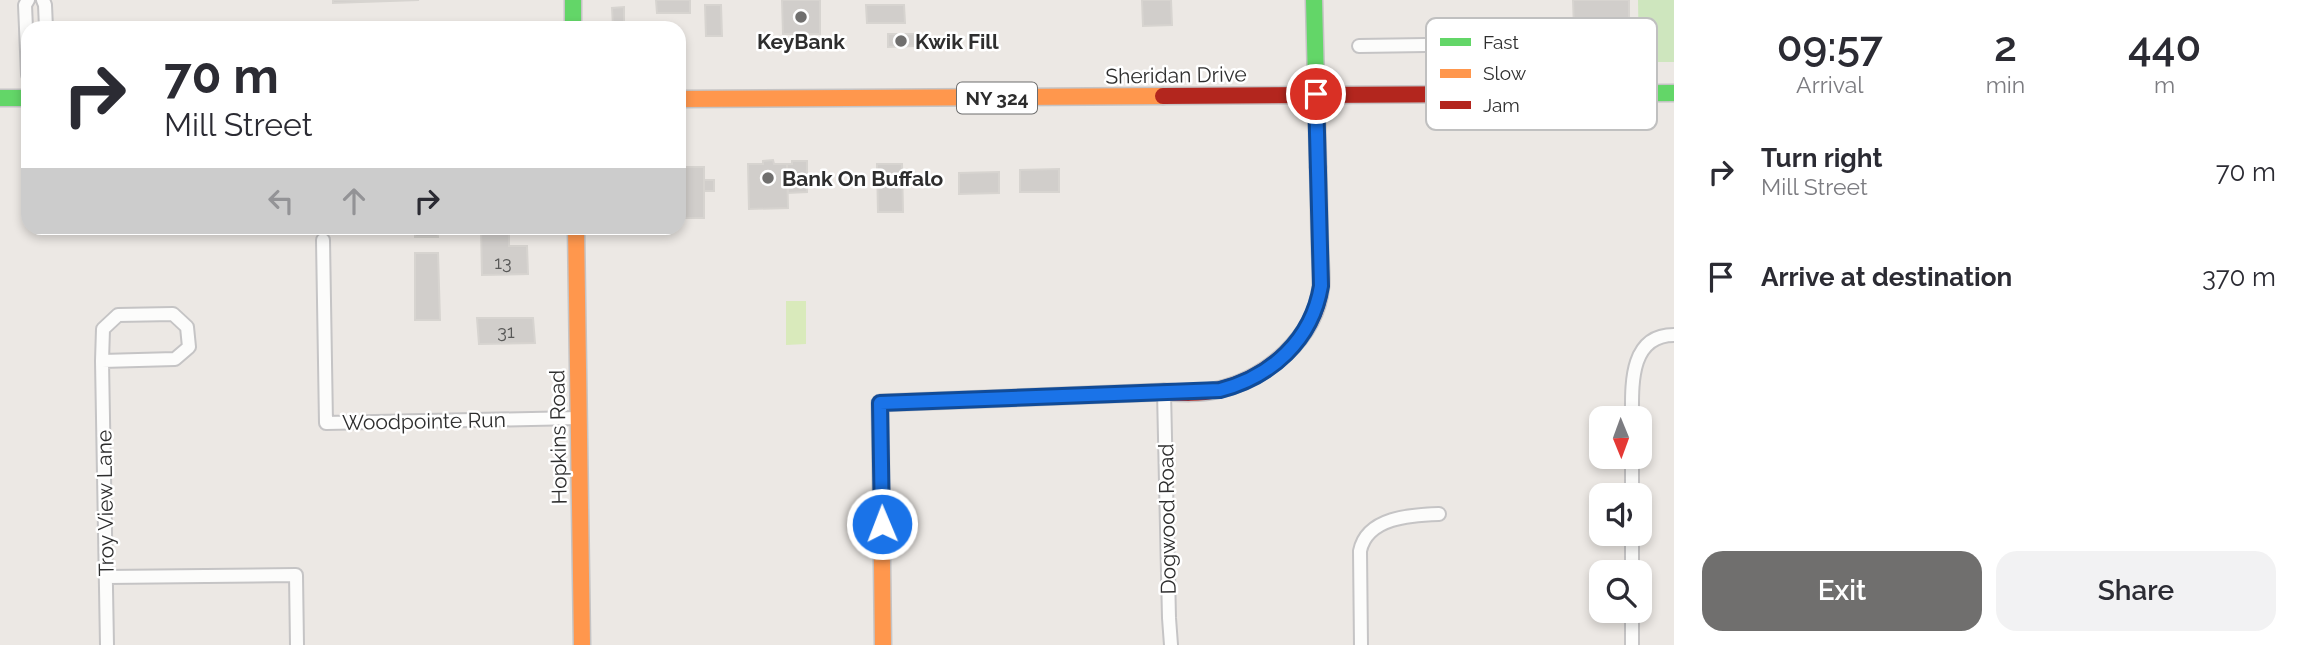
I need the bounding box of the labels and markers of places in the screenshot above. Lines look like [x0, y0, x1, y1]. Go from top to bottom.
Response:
marker: KeyBank [793, 9, 809, 25]
place label: KeyBank [757, 29, 845, 54]
place label: Kwik Fill [915, 29, 999, 54]
marker: Kwik Fill [893, 33, 909, 49]
pin [1286, 64, 1346, 124]
place label: Bank On Buffalo [782, 166, 944, 191]
marker: Bank On Buffalo [760, 170, 776, 186]

